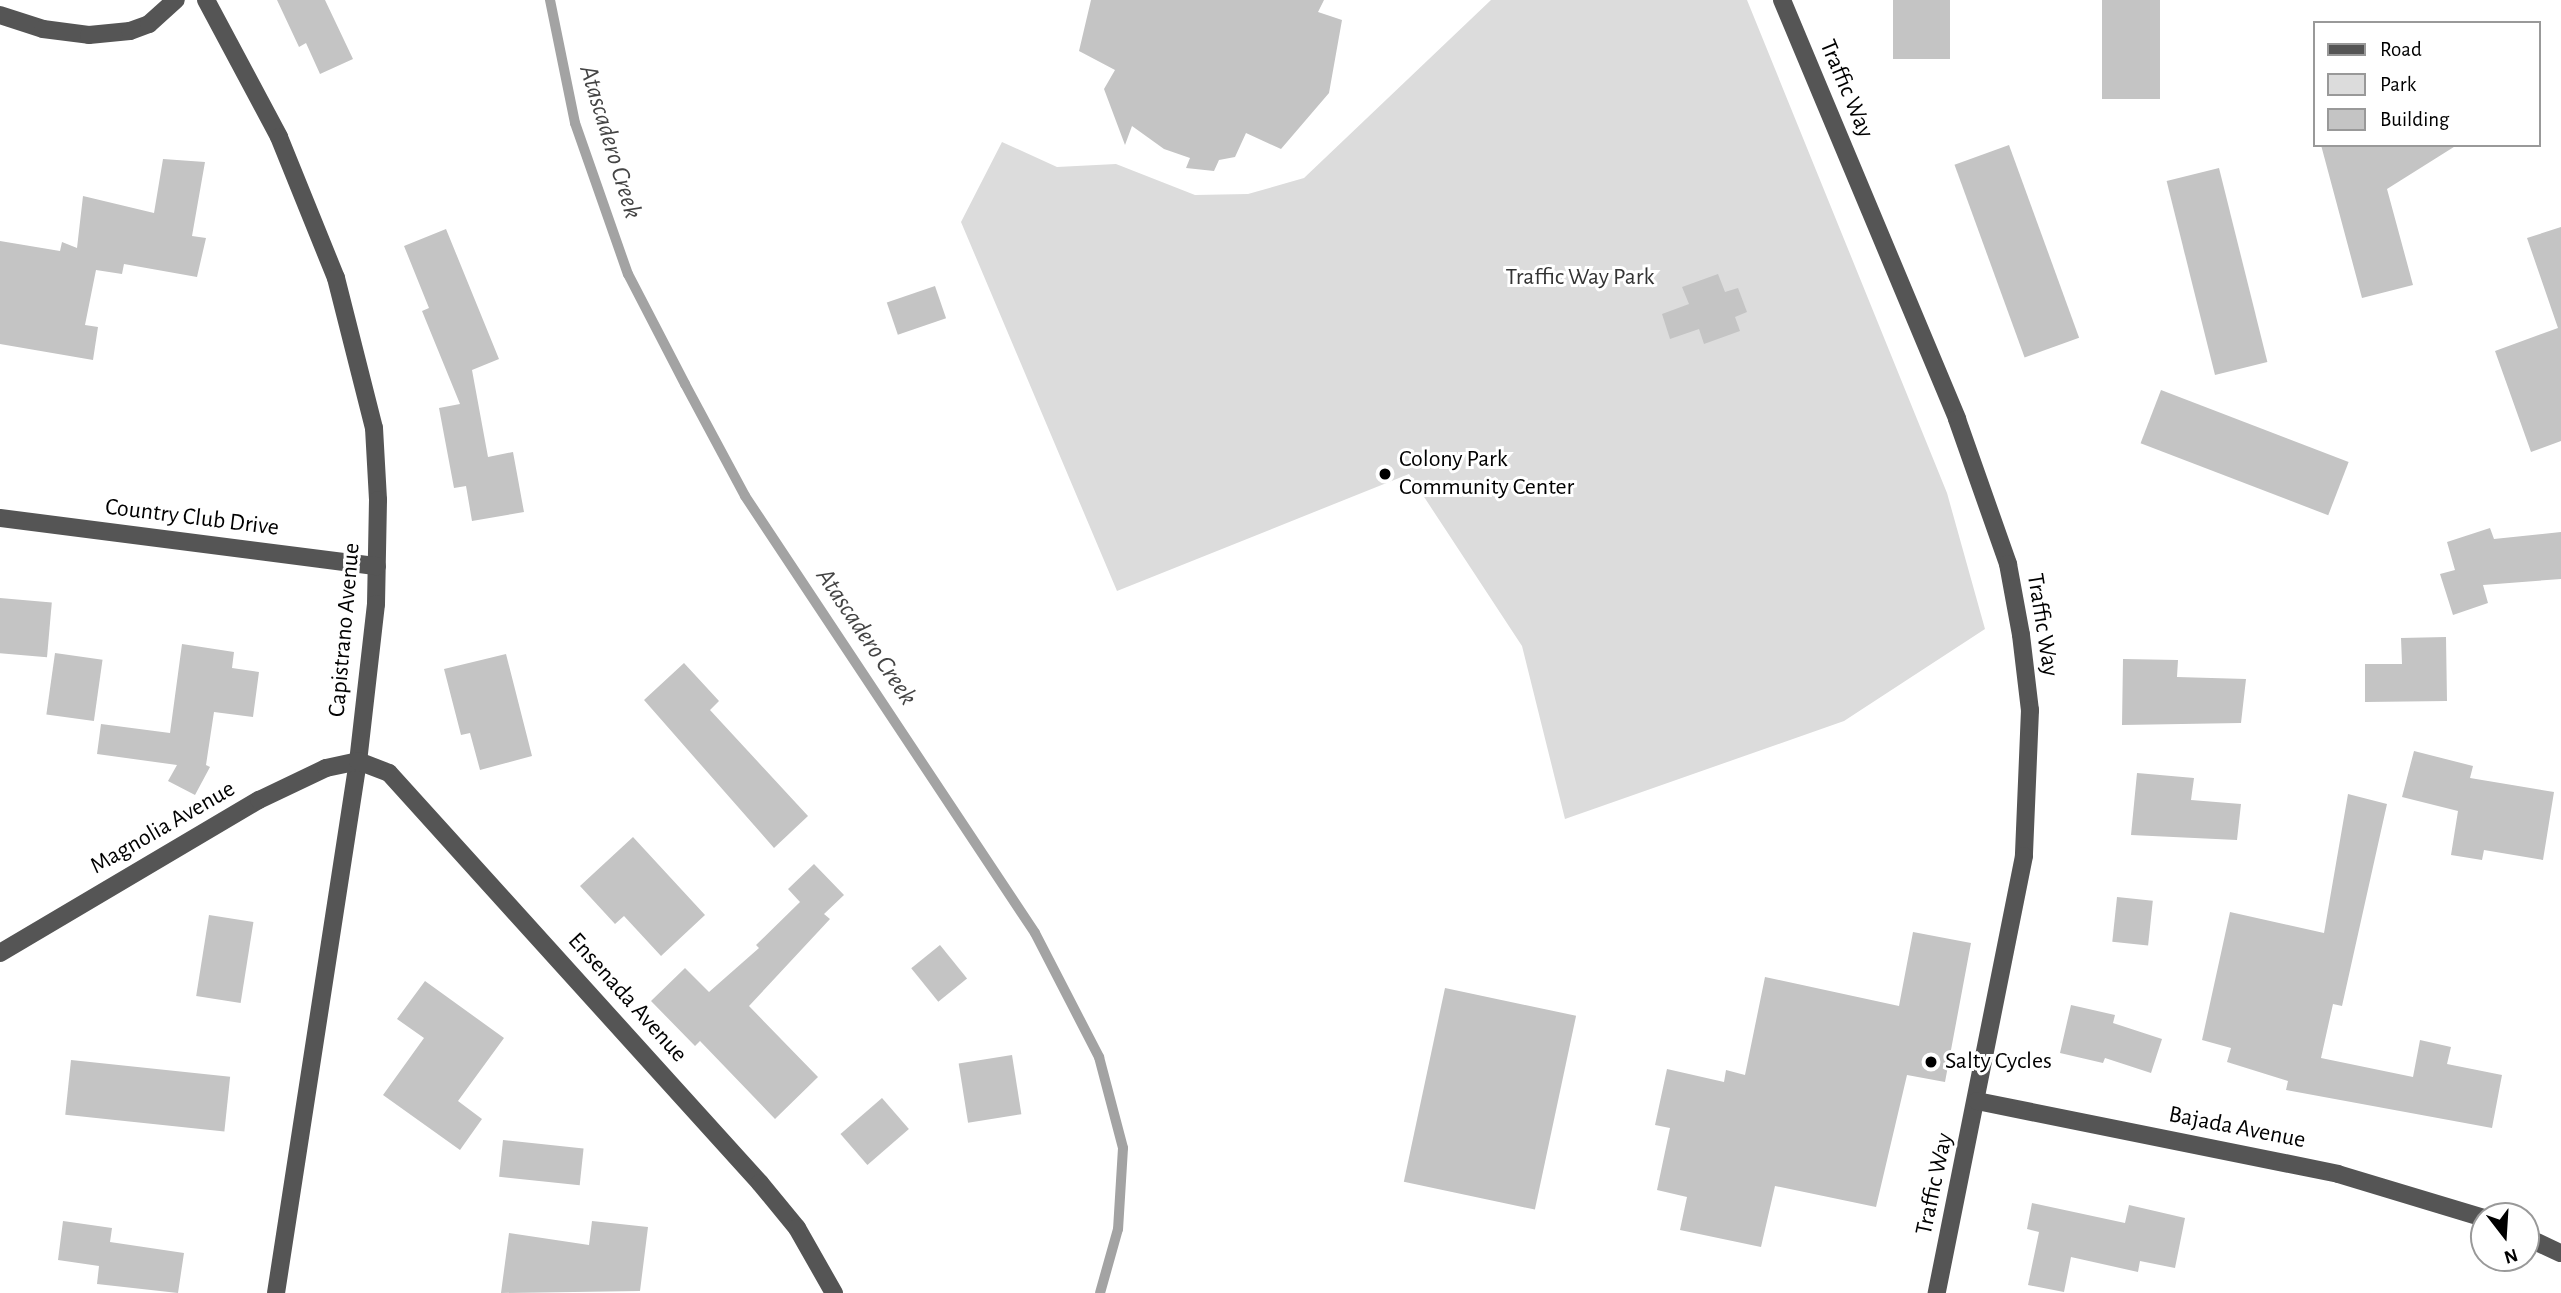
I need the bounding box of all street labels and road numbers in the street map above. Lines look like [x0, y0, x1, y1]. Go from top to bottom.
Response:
street label: Traffic Way [1813, 36, 1879, 142]
street label: Country Club Drive [103, 493, 281, 543]
street label: Capistrano Avenue [323, 542, 367, 718]
street label: Traffic Way [2020, 572, 2064, 678]
street label: Magnolia Avenue [85, 775, 241, 881]
street label: Ensenada Avenue [561, 927, 693, 1069]
street label: Bajada Avenue [2166, 1101, 2308, 1155]
street label: Traffic Way [1910, 1130, 1960, 1238]

